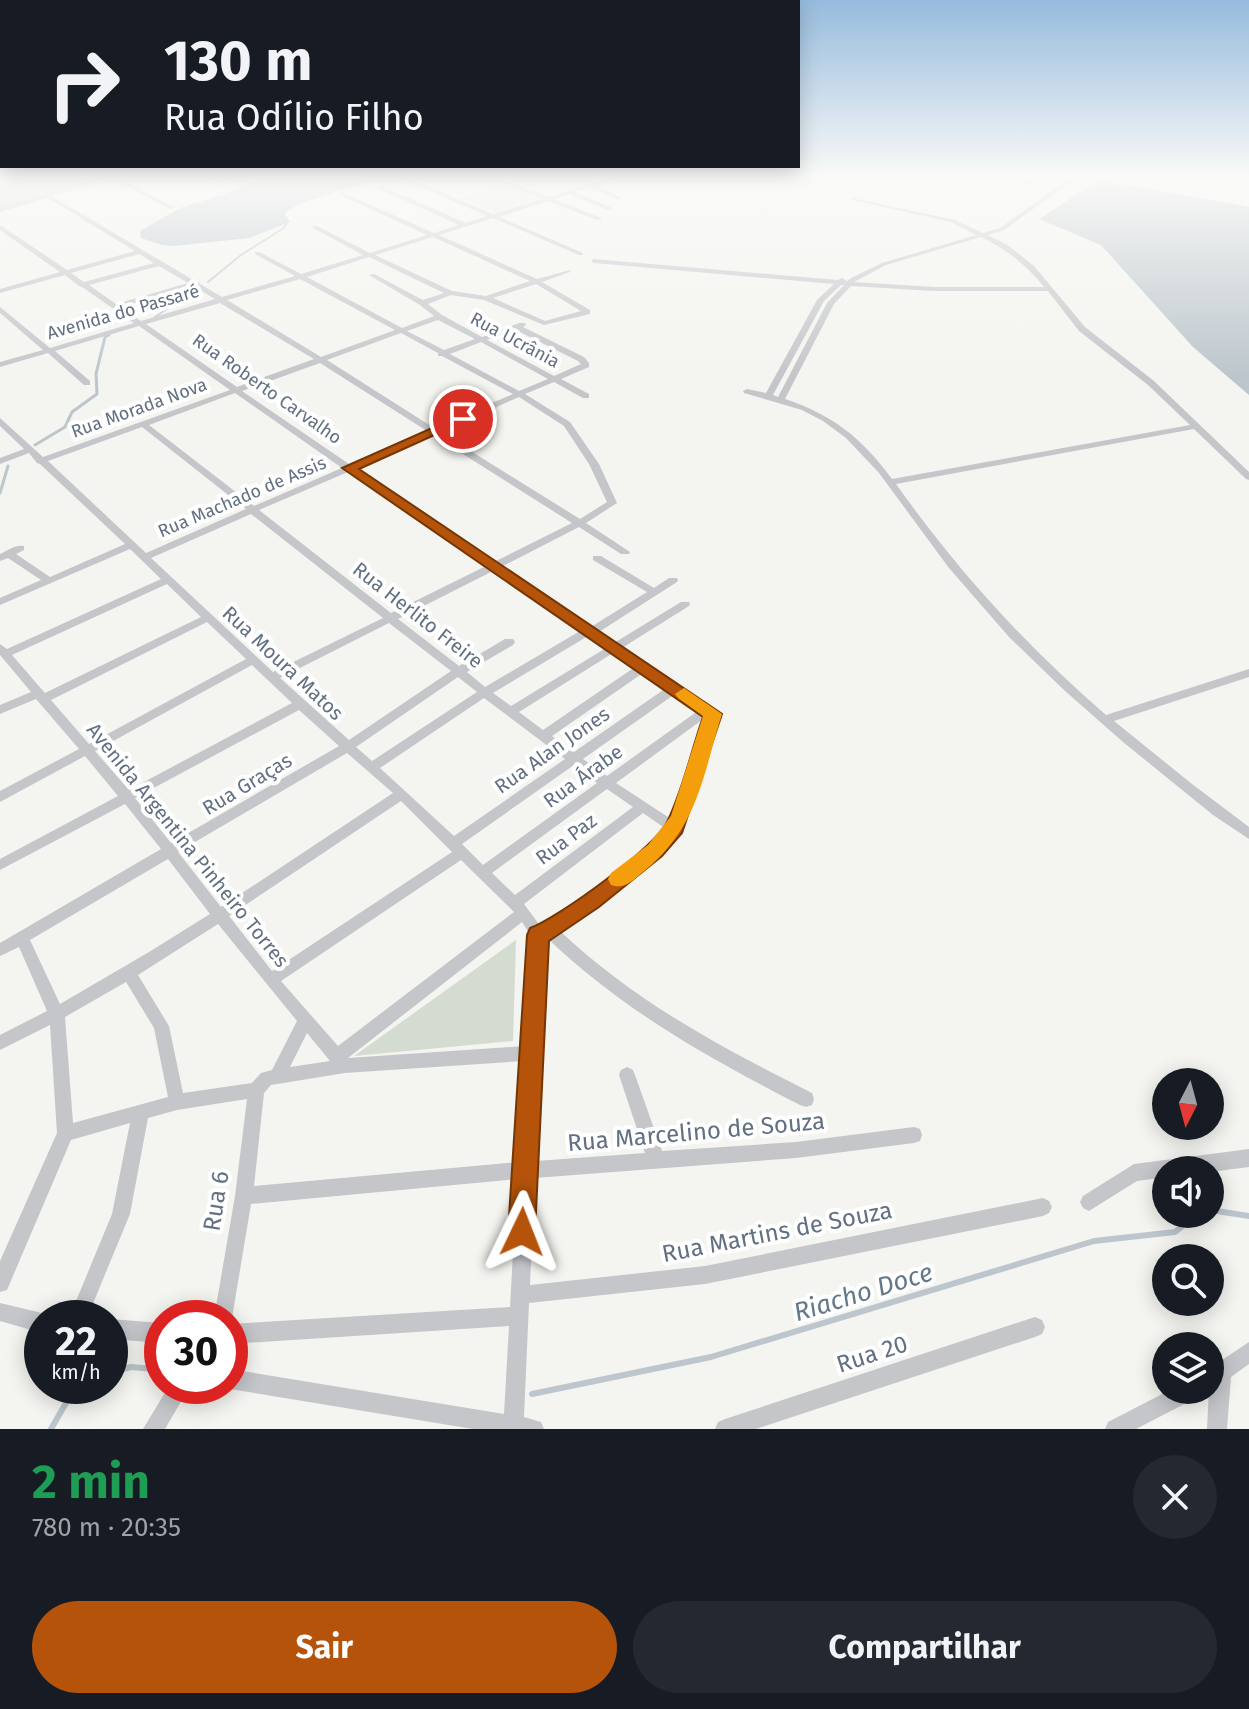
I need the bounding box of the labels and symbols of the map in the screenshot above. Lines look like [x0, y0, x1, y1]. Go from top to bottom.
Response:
street label: Avenida do Passaré [44, 280, 202, 344]
street label: Rua Ucrânia [467, 307, 563, 373]
street label: Rua Roberto Carvalho [188, 329, 346, 449]
street label: Rua Morada Nova [68, 373, 210, 443]
pin [429, 385, 497, 453]
street label: Rua Machado de Assis [155, 452, 329, 542]
street label: Rua Herlito Freire [348, 557, 488, 673]
street label: Rua Moura Matos [218, 601, 348, 725]
street label: Rua Alan Jones [490, 702, 614, 798]
street label: Avenida Argentina Pinheiro Torres [82, 718, 294, 972]
street label: Rua Árabe [539, 739, 627, 813]
street label: Rua Graças [198, 748, 296, 821]
street label: Rua Paz [531, 808, 601, 870]
north arrow [1152, 1068, 1224, 1140]
street label: Rua Marcelino de Souza [566, 1107, 826, 1157]
street label: Rua 6 [197, 1169, 235, 1233]
position arrow [480, 1190, 564, 1274]
street label: Rua Martins de Souza [659, 1196, 895, 1268]
water label: Riacho Doce [790, 1257, 936, 1328]
speed limit sign: 30 [144, 1300, 248, 1404]
street label: Rua 20 [833, 1329, 911, 1379]

